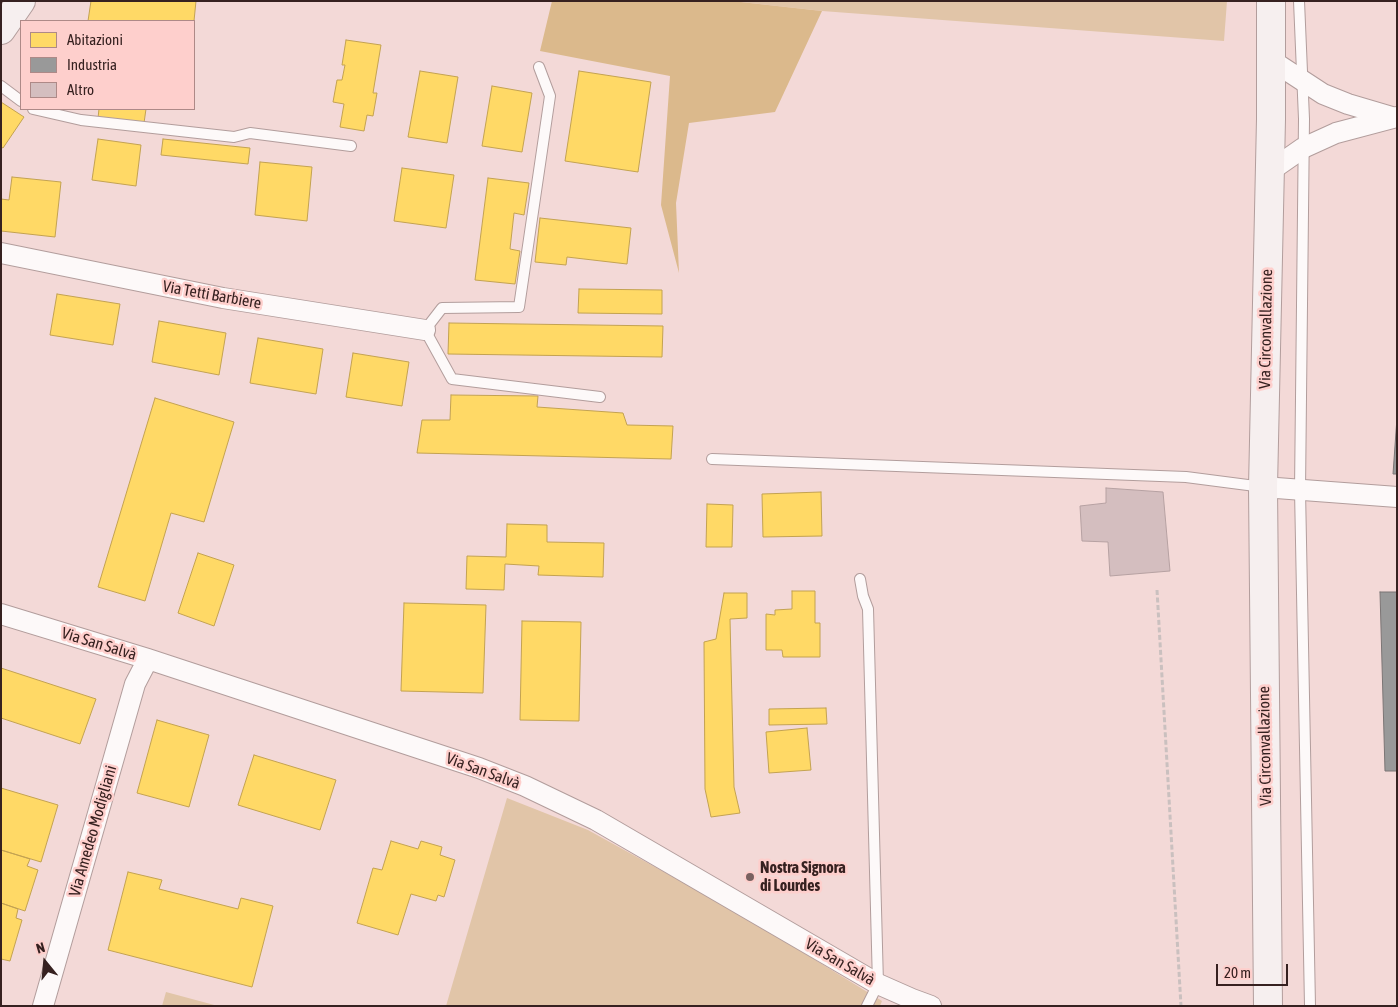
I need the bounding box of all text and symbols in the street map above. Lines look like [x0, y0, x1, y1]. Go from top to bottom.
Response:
legend [20, 20, 195, 110]
text: Abitazioni [67, 31, 123, 48]
text: Industria [67, 56, 117, 73]
text: Altro [67, 81, 94, 98]
street label: Via Circonvallazione [1255, 269, 1277, 389]
street label: Via Tetti Barbiere [161, 277, 263, 313]
street label: Via San Salvà [59, 624, 139, 664]
street label: Via Circonvallazione [1254, 686, 1276, 806]
street label: Via San Salvà [443, 749, 523, 793]
street label: Via Amedeo Modigliani [65, 763, 121, 899]
place label: Nostra Signora di Lourdes [760, 858, 846, 896]
marker: Nostra Signora di Lourdes [744, 871, 756, 883]
street label: Via San Salvà [802, 934, 878, 990]
north arrow [20, 937, 70, 987]
text: N [34, 939, 47, 957]
scale bar [1218, 954, 1290, 986]
text: 20 m [1224, 964, 1251, 981]

